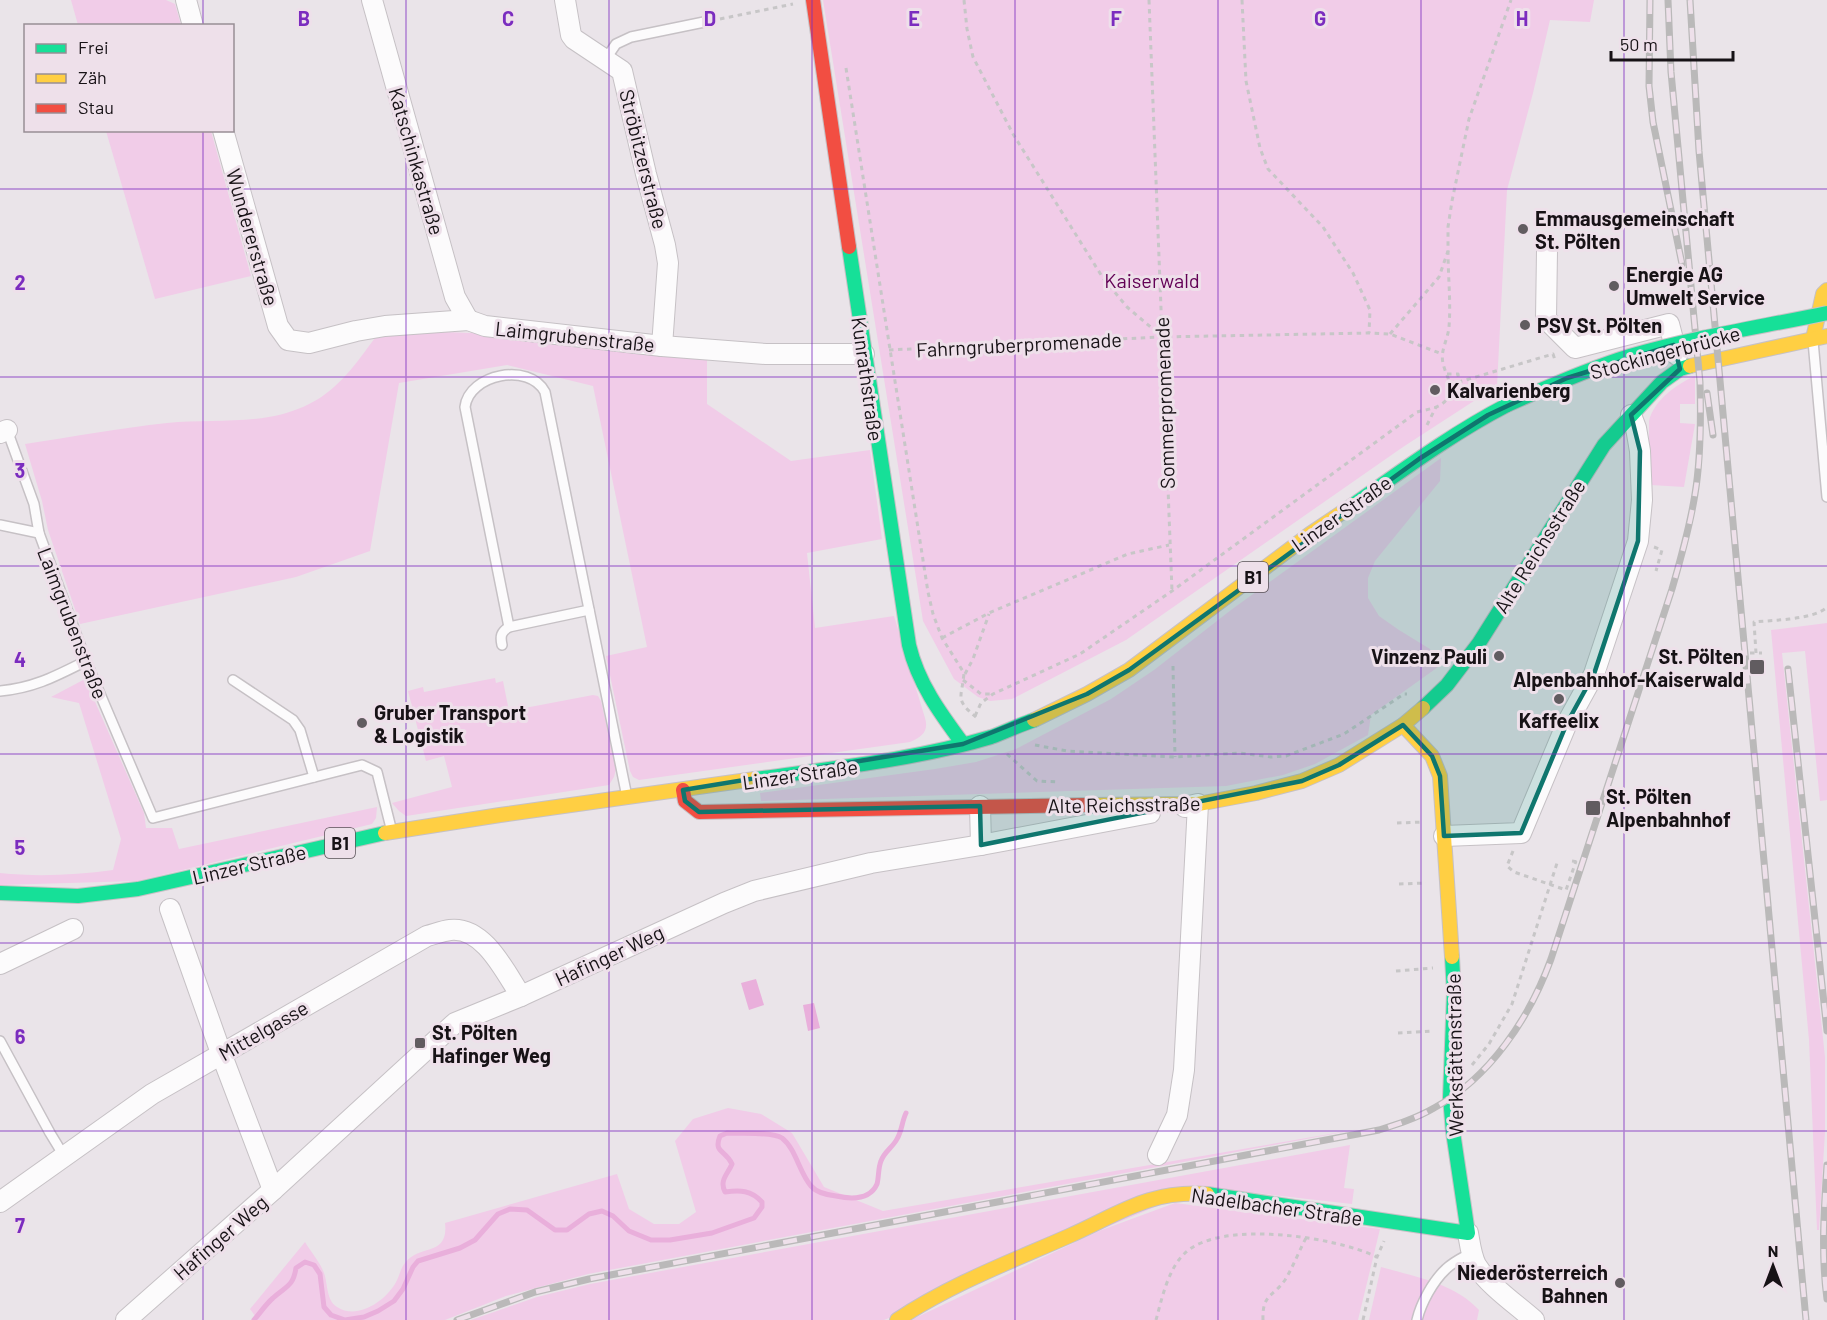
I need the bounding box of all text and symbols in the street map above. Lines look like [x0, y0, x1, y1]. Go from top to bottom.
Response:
text: B [298, 6, 310, 30]
text: C [502, 6, 514, 30]
text: D [704, 6, 716, 30]
text: E [908, 6, 920, 30]
text: F [1110, 6, 1122, 30]
text: G [1314, 6, 1326, 30]
text: H [1516, 6, 1528, 30]
legend [24, 24, 234, 132]
scale bar [1611, 24, 1732, 62]
text: 50 m [1620, 33, 1658, 55]
text: Frei [78, 36, 109, 58]
text: Zäh [78, 66, 107, 88]
street label: Katschinkastraße [384, 84, 450, 238]
street label: Ströbitzerstraße [615, 87, 673, 231]
text: Stau [78, 96, 114, 118]
street label: Wundererstraße [222, 166, 284, 308]
place label: Emmausgemeinschaft St. Pölten [1535, 206, 1735, 253]
marker: Emmausgemeinschaft St. Pölten [1516, 222, 1530, 236]
place label: Energie AG Umwelt Service [1626, 262, 1765, 309]
park label: Kaiserwald [1104, 268, 1200, 292]
text: 2 [14, 270, 26, 294]
marker: Energie AG Umwelt Service [1607, 279, 1621, 293]
place label: PSV St. Pölten [1537, 313, 1662, 337]
street label: Kunrathstraße [847, 315, 889, 443]
street label: Laimgrubenstraße [494, 316, 656, 356]
street label: Sommerpromenade [1149, 317, 1179, 489]
marker: PSV St. Pölten [1518, 318, 1532, 332]
street label: Stockingerbrücke [1587, 320, 1743, 384]
street label: Fahrngruberpromenade [916, 327, 1122, 361]
place label: Kalvarienberg [1447, 378, 1570, 402]
marker: Kalvarienberg [1428, 383, 1442, 397]
text: 3 [15, 458, 25, 482]
street label: Linzer Straße [1286, 470, 1396, 556]
street label: Alte Reichsstraße [1488, 475, 1590, 617]
street label: Laimgrubenstraße [33, 544, 113, 702]
road number: B1 [1238, 562, 1268, 592]
place label: Vinzenz Pauli [1371, 644, 1487, 668]
place label: St. Pölten Alpenbahnhof-Kaiserwald [1513, 644, 1744, 691]
text: 4 [14, 647, 26, 671]
marker: Vinzenz Pauli [1492, 649, 1506, 663]
marker: St. Pölten Alpenbahnhof-Kaiserwald [1748, 658, 1766, 676]
marker: Kaffeelix [1552, 692, 1566, 706]
place label: Gruber Transport & Logistik [374, 700, 526, 747]
place label: Kaffeelix [1519, 708, 1599, 732]
marker: Gruber Transport & Logistik [355, 716, 369, 730]
street label: Linzer Straße [741, 754, 859, 794]
place label: St. Pölten Alpenbahnhof [1606, 784, 1731, 831]
street label: Alte Reichsstraße [1047, 791, 1201, 817]
marker: St. Pölten Alpenbahnhof [1584, 799, 1602, 817]
road number: B1 [325, 828, 355, 858]
text: 5 [15, 835, 26, 859]
street label: Linzer Straße [190, 839, 308, 889]
street label: Hafinger Weg [551, 919, 667, 991]
street label: Werkstättenstraße [1441, 973, 1467, 1137]
street label: Mittelgasse [214, 995, 312, 1065]
place label: St. Pölten Hafinger Weg [432, 1020, 551, 1067]
text: 6 [15, 1024, 26, 1048]
marker: St. Pölten Hafinger Weg [413, 1036, 427, 1050]
street label: Nadelbacher Straße [1190, 1182, 1364, 1230]
street label: Hafinger Weg [168, 1190, 272, 1284]
text: 7 [15, 1213, 25, 1237]
north arrow [1743, 1236, 1803, 1296]
text: N [1768, 1241, 1778, 1260]
place label: Niederösterreich Bahnen [1457, 1260, 1608, 1307]
marker: Niederösterreich Bahnen [1613, 1276, 1627, 1290]

